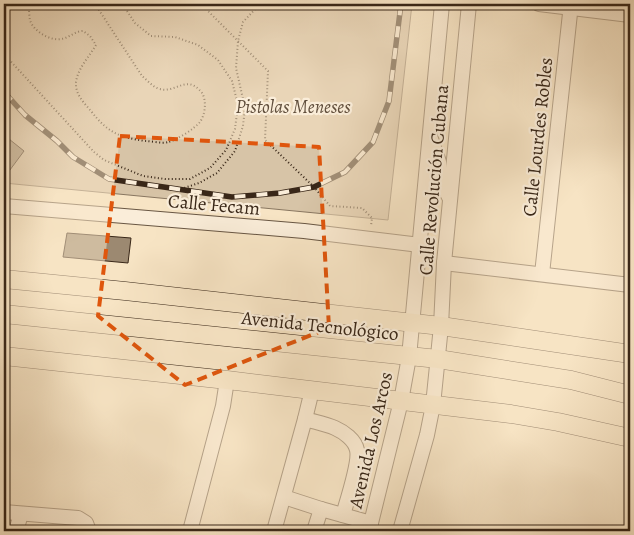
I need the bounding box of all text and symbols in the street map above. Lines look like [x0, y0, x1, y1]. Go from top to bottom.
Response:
street label: Calle Lourdes Robles [517, 56, 559, 218]
street label: Calle Revolución Cubana [413, 83, 455, 276]
park label: Pistolas Meneses [235, 94, 351, 120]
street label: Calle Fecam [167, 188, 261, 222]
street label: Avenida Tecnológico [239, 305, 400, 347]
street label: Avenida Los Arcos [342, 369, 399, 512]

